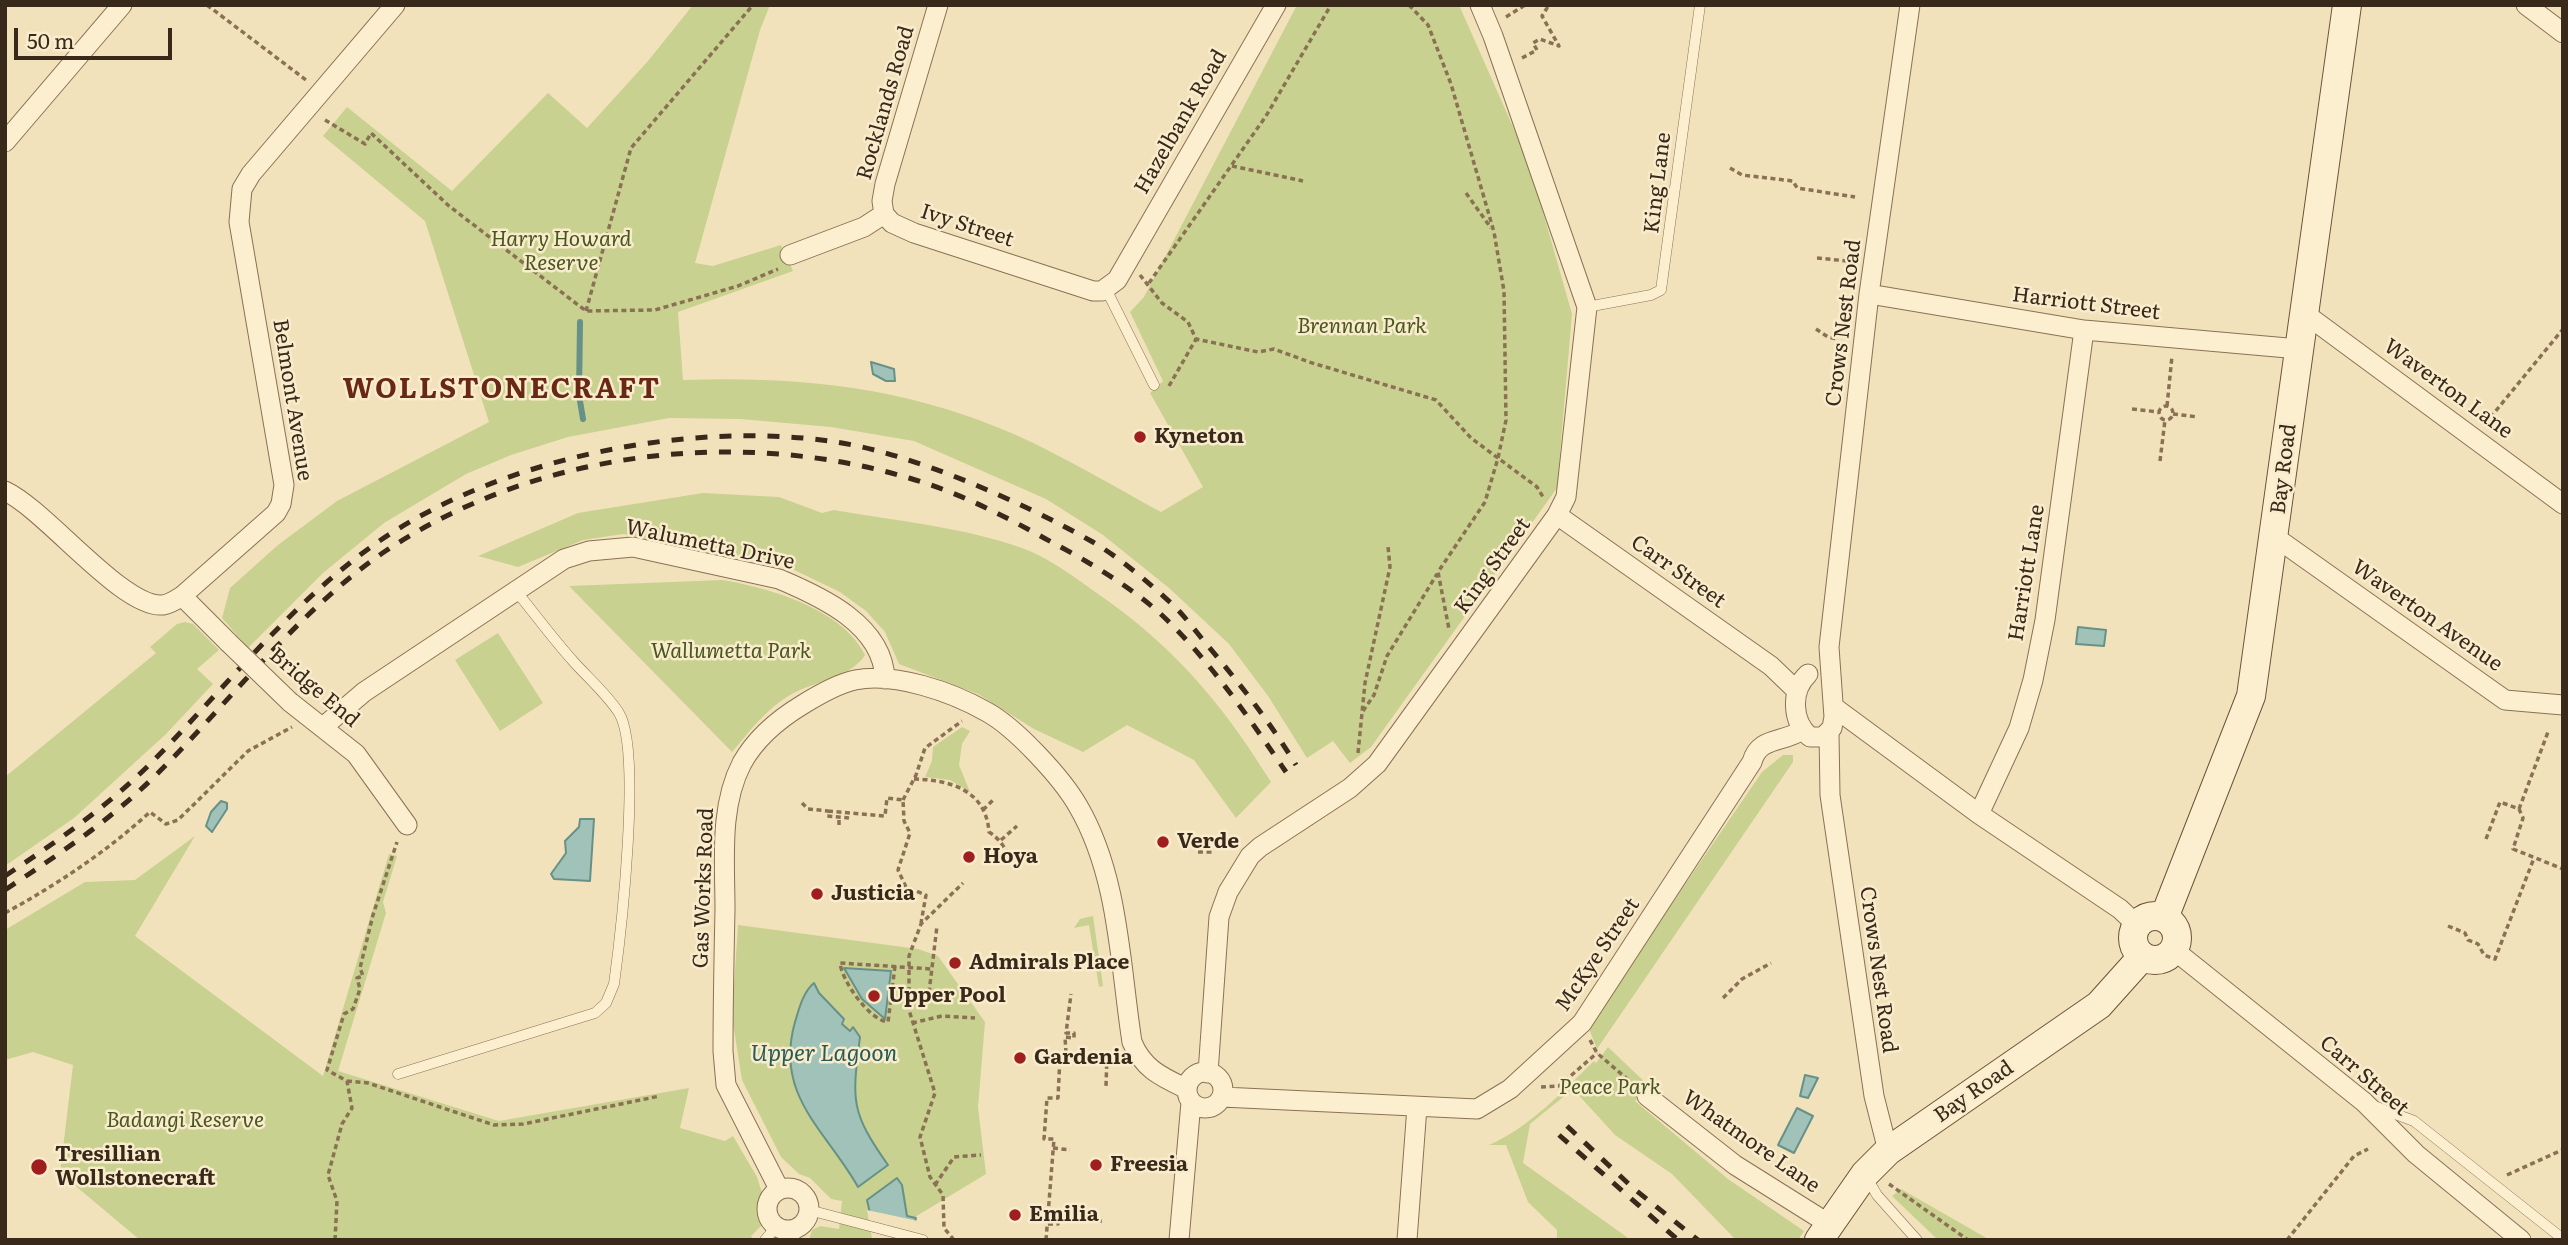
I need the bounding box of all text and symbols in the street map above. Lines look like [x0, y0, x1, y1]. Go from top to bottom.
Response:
scale bar [18, 14, 175, 58]
street label: Rocklands Road [852, 23, 920, 183]
text: 50 m [27, 24, 74, 55]
street label: Hazelbank Road [1129, 45, 1233, 199]
street label: King Lane [1639, 131, 1677, 235]
street label: Ivy Street [917, 199, 1017, 253]
park label: Harry Howard Reserve [490, 227, 632, 277]
street label: Crows Nest Road [1821, 238, 1867, 408]
street label: Harriott Street [2011, 282, 2161, 326]
park label: Brennan Park [1297, 314, 1427, 340]
street label: Belmont Avenue [267, 317, 317, 483]
street label: Waverton Lane [2379, 334, 2517, 444]
district label: WOLLSTONECRAFT [345, 373, 659, 407]
street label: Bay Road [2266, 422, 2302, 516]
place label: Kyneton [1154, 424, 1244, 450]
marker: Kyneton [1132, 429, 1148, 445]
street label: Harriott Lane [2004, 503, 2050, 643]
street label: King Street [1450, 513, 1536, 619]
street label: Walumetta Drive [623, 515, 797, 575]
street label: Carr Street [1626, 530, 1730, 614]
street label: Waverton Avenue [2347, 555, 2507, 677]
park label: Wallumetta Park [651, 639, 811, 665]
street label: Bridge End [264, 643, 364, 733]
street label: Gas Works Road [689, 807, 719, 969]
place label: Verde [1177, 829, 1239, 855]
marker: Verde [1155, 834, 1171, 850]
place label: Hoya [983, 844, 1038, 870]
marker: Hoya [961, 849, 977, 865]
place label: Justicia [831, 881, 915, 907]
street label: Crows Nest Road [1854, 885, 1902, 1055]
marker: Justicia [809, 886, 825, 902]
street label: McKye Street [1551, 893, 1645, 1017]
place label: Admirals Place [969, 950, 1130, 976]
marker: Admirals Place [947, 955, 963, 971]
place label: Upper Pool [888, 983, 1006, 1009]
marker: Upper Pool [866, 988, 882, 1004]
street label: Carr Street [2314, 1030, 2414, 1122]
water label: Upper Lagoon [751, 1040, 897, 1068]
place label: Gardenia [1034, 1045, 1133, 1071]
marker: Gardenia [1012, 1050, 1028, 1066]
street label: Bay Road [1929, 1056, 2019, 1128]
park label: Peace Park [1559, 1075, 1661, 1101]
street label: Whatmore Lane [1677, 1085, 1825, 1199]
park label: Badangi Reserve [106, 1108, 264, 1134]
place label: Tresillian Wollstonecraft [55, 1142, 215, 1192]
place label: Freesia [1110, 1152, 1188, 1178]
marker: Tresillian Wollstonecraft [29, 1157, 49, 1177]
marker: Freesia [1088, 1157, 1104, 1173]
place label: Emilia [1029, 1202, 1099, 1228]
marker: Emilia [1007, 1207, 1023, 1223]

